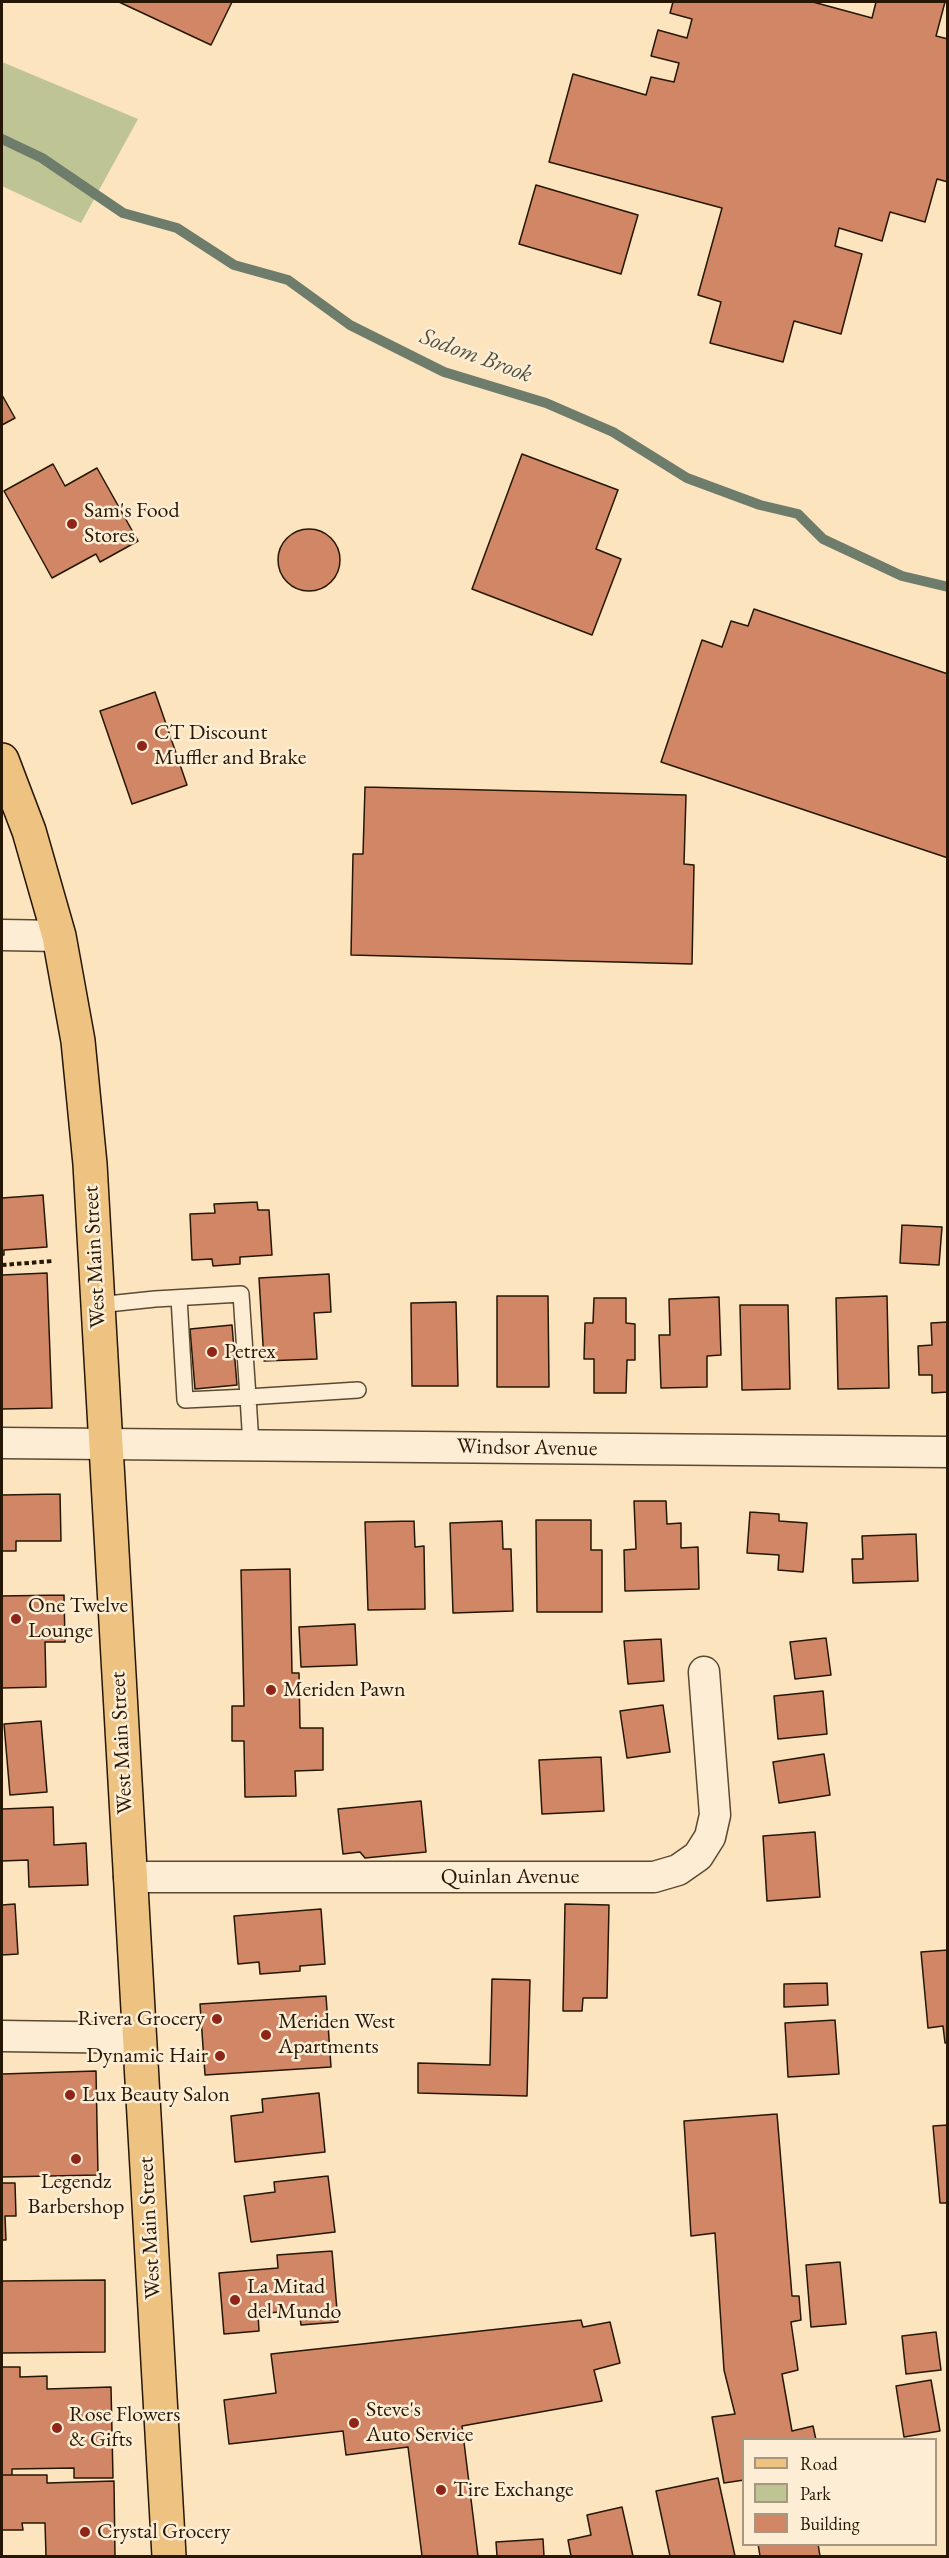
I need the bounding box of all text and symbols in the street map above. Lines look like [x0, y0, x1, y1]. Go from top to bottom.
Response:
water label: Sodom Brook [416, 322, 536, 390]
place label: Sam's Food Stores [84, 498, 180, 550]
marker: Sam's Food Stores [65, 517, 79, 531]
place label: CT Discount Muffler and Brake [154, 720, 306, 772]
marker: CT Discount Muffler and Brake [135, 739, 149, 753]
street label: West Main Street [78, 1185, 112, 1329]
place label: Petrex [224, 1339, 276, 1365]
marker: Petrex [205, 1345, 219, 1359]
street label: Windsor Avenue [456, 1434, 598, 1462]
place label: One Twelve Lounge [28, 1593, 128, 1645]
marker: One Twelve Lounge [9, 1612, 23, 1626]
street label: West Main Street [105, 1671, 139, 1815]
place label: Meriden Pawn [283, 1677, 405, 1703]
marker: Meriden Pawn [264, 1683, 278, 1697]
street label: Quinlan Avenue [441, 1864, 579, 1890]
place label: Rivera Grocery [77, 2006, 205, 2032]
place label: Meriden West Apartments [278, 2009, 395, 2060]
marker: Rivera Grocery [210, 2012, 224, 2026]
marker: Meriden West Apartments [259, 2028, 273, 2042]
place label: Dynamic Hair [86, 2043, 208, 2069]
marker: Dynamic Hair [213, 2049, 227, 2063]
place label: Lux Beauty Salon [82, 2082, 230, 2108]
marker: Lux Beauty Salon [63, 2088, 77, 2102]
marker: Legendz Barbershop [69, 2152, 83, 2166]
street label: West Main Street [133, 2156, 167, 2300]
place label: Legendz Barbershop [27, 2169, 125, 2220]
place label: La Mitad del Mundo [247, 2274, 341, 2326]
marker: La Mitad del Mundo [228, 2293, 242, 2307]
place label: Steve's Auto Service [366, 2397, 473, 2448]
place label: Rose Flowers & Gifts [69, 2402, 180, 2454]
marker: Steve's Auto Service [347, 2416, 361, 2430]
marker: Rose Flowers & Gifts [50, 2421, 64, 2435]
legend [742, 2438, 937, 2546]
text: Road [800, 2452, 838, 2475]
place label: Tire Exchange [453, 2477, 574, 2503]
text: Park [800, 2482, 831, 2505]
marker: Tire Exchange [434, 2483, 448, 2497]
text: Building [800, 2512, 860, 2535]
place label: Crystal Grocery [97, 2519, 230, 2545]
marker: Crystal Grocery [78, 2525, 92, 2539]

